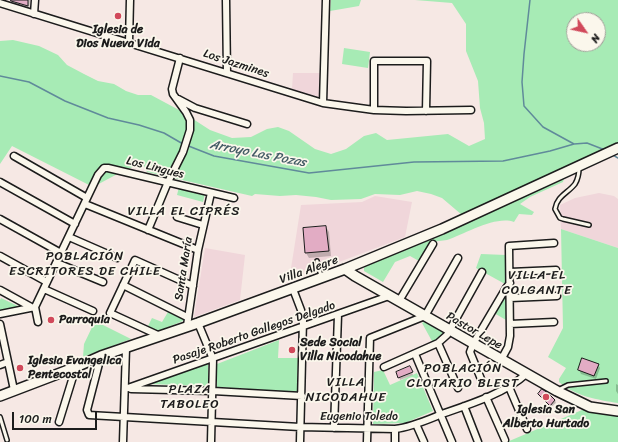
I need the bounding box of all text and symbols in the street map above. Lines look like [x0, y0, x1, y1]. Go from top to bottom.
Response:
marker: Iglesia de Dios Nueva Vida [113, 11, 123, 21]
north arrow [566, 12, 606, 52]
place label: Iglesia de Dios Nueva Vida [76, 23, 160, 51]
text: N [586, 30, 606, 47]
street label: Los Jazmines [201, 47, 271, 81]
water label: Arroyo Las Pozas [209, 137, 307, 171]
street label: Los Lingues [125, 154, 185, 182]
district label: VILLA EL CIPRÉS [128, 204, 240, 220]
street label: Santa María [172, 236, 196, 302]
district label: POBLACIÓN ESCRITORES DE CHILE [10, 249, 160, 280]
street label: Villa Alegre [278, 253, 340, 287]
district label: VILLA EL COLGANTE [502, 268, 572, 299]
street label: Pasaje Roberto Gallegos Delgado [171, 298, 337, 368]
street label: Pastor Lepe [443, 309, 505, 353]
place label: Parroquia [59, 313, 110, 327]
marker: Parroquia [46, 315, 56, 325]
place label: Sede Social Villa Nicodahue [300, 336, 381, 364]
marker: Sede Social Villa Nicodahue [287, 345, 297, 355]
place label: Iglesia Evangelica Pentecostal [28, 354, 121, 382]
district label: POBLACIÓN CLOTARIO BLEST [408, 361, 518, 392]
marker: Iglesia Evangelica Pentecostal [15, 363, 25, 373]
district label: VILLA NICODAHUE [306, 375, 386, 406]
district label: PLAZA TABOLEO [160, 382, 220, 413]
marker: Iglesia San Alberto Hurtado [541, 392, 551, 402]
place label: Iglesia San Alberto Hurtado [503, 403, 589, 431]
scale bar [14, 404, 99, 430]
text: 100 m [19, 408, 52, 430]
street label: Eugenio Toledo [320, 410, 398, 424]

